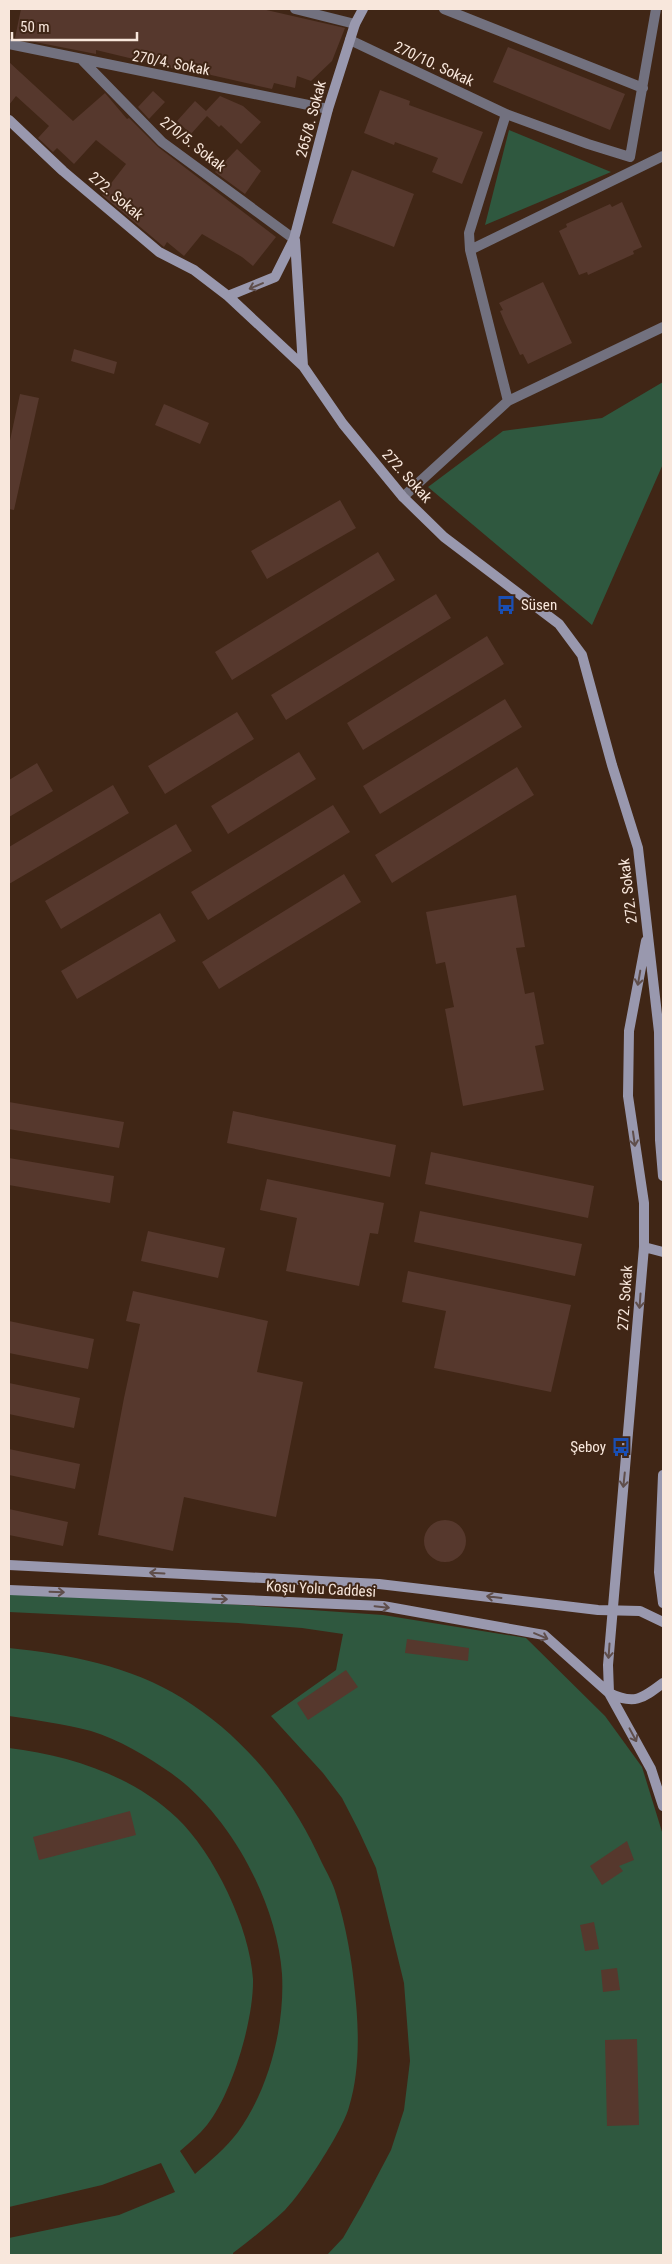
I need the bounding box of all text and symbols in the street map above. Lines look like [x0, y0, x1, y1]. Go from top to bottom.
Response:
scale bar [12, 10, 138, 42]
text: 50 m [20, 18, 50, 36]
street label: 270/10. Sokak [391, 38, 477, 90]
street label: 270/4. Sokak [131, 47, 212, 79]
street label: 265/8. Sokak [292, 78, 330, 159]
street label: 270/5. Sokak [156, 113, 230, 175]
street label: 272. Sokak [85, 168, 147, 224]
one-way arrow [249, 282, 264, 291]
street label: 272. Sokak [378, 446, 436, 507]
bus stop icon: Süsen [495, 594, 517, 616]
place label: Süsen [521, 596, 557, 614]
street label: 272. Sokak [615, 857, 641, 925]
one-way arrow [634, 970, 643, 986]
one-way arrow [629, 1131, 639, 1147]
street label: 272. Sokak [614, 1264, 636, 1331]
one-way arrow [635, 1293, 645, 1309]
bus stop icon: Şeboy [610, 1436, 632, 1458]
place label: Şeboy [570, 1438, 606, 1456]
one-way arrow [619, 1472, 628, 1488]
one-way arrow [150, 1568, 166, 1577]
street label: Koşu Yolu Caddesi [266, 1577, 376, 1601]
one-way arrow [49, 1588, 65, 1597]
one-way arrow [486, 1592, 502, 1602]
one-way arrow [212, 1595, 228, 1604]
one-way arrow [374, 1602, 390, 1612]
one-way arrow [534, 1632, 549, 1642]
one-way arrow [604, 1643, 613, 1659]
one-way arrow [629, 1727, 638, 1742]

